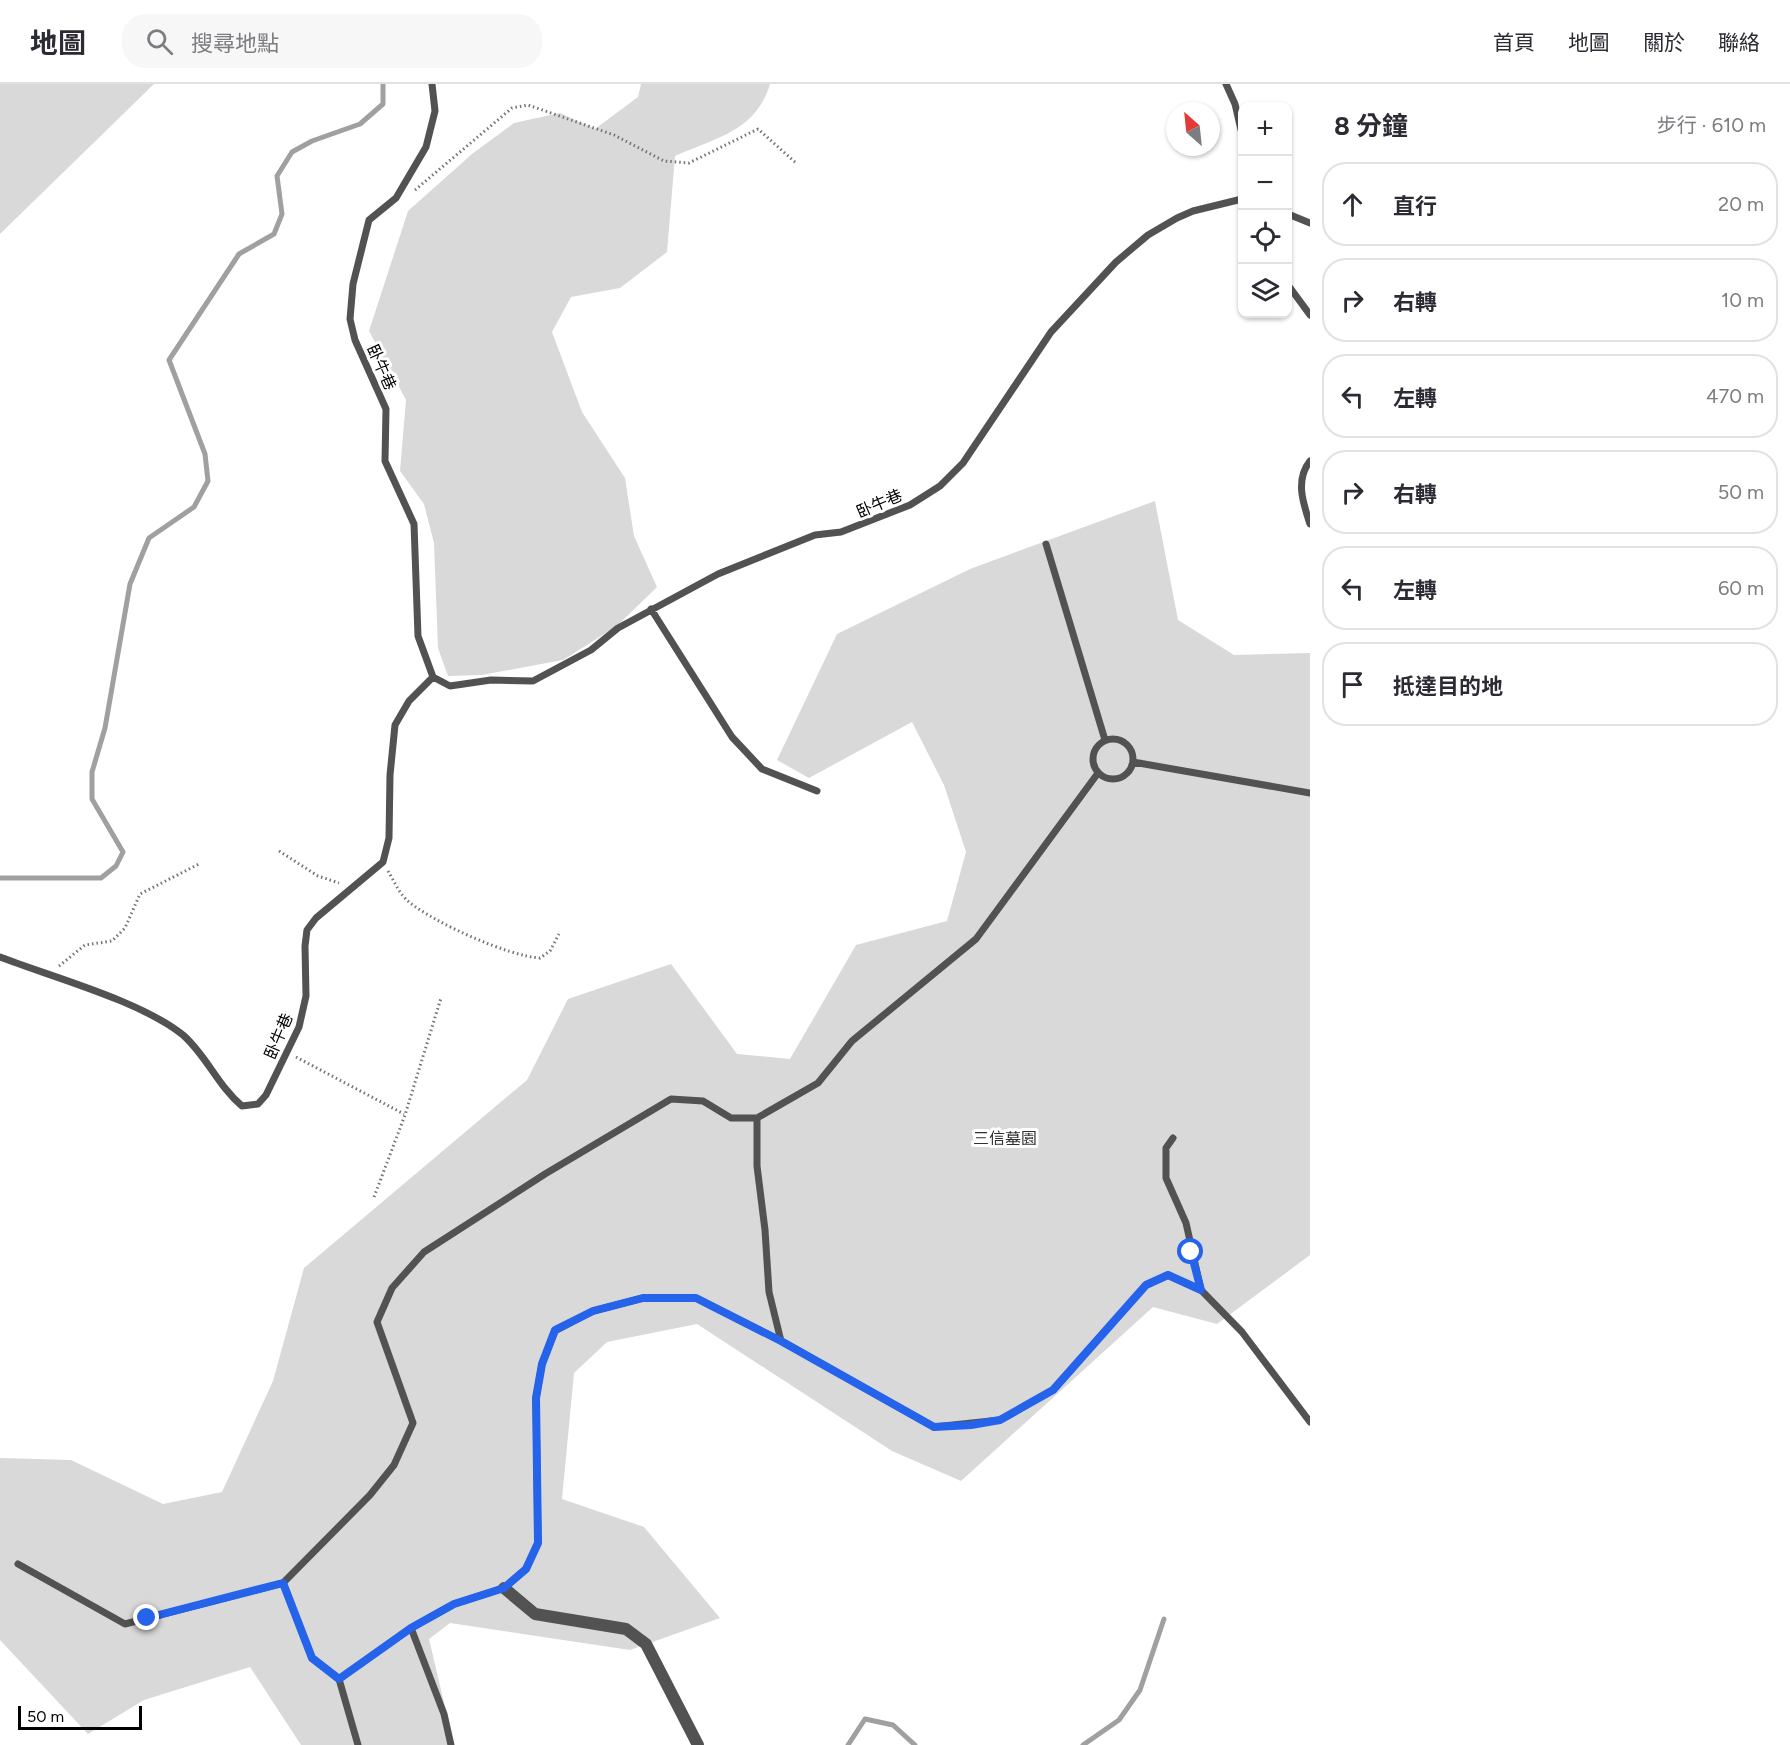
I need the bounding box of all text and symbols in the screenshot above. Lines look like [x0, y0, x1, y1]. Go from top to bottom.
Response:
search box [122, 14, 542, 68]
icon: search [143, 25, 176, 58]
text: 地圖 [30, 26, 86, 60]
text: 搜尋地點 [191, 30, 279, 57]
text: 首頁 [1493, 30, 1535, 55]
text: 地圖 [1568, 30, 1610, 55]
text: 關於 [1643, 30, 1685, 55]
text: 聯絡 [1718, 30, 1760, 55]
north arrow [1166, 102, 1220, 156]
map controls [1238, 102, 1292, 318]
button: + [1238, 102, 1292, 156]
text: 8 分鐘 [1334, 110, 1408, 142]
text: 步行 · 610 m [1657, 113, 1766, 137]
button: − [1238, 156, 1292, 210]
icon: ahead [1336, 188, 1369, 221]
text: 20 m [1718, 192, 1764, 216]
text: 直行 [1393, 193, 1437, 220]
button: locate [1238, 210, 1292, 264]
button: layers [1238, 264, 1292, 318]
icon: right [1336, 284, 1369, 317]
text: 10 m [1721, 288, 1764, 312]
text: 右轉 [1393, 289, 1437, 316]
street label: 卧牛巷 [363, 341, 400, 393]
icon: left [1336, 380, 1369, 413]
text: 470 m [1706, 384, 1764, 408]
text: 左轉 [1393, 385, 1437, 412]
icon: right [1336, 476, 1369, 509]
text: 50 m [1718, 480, 1764, 504]
text: 右轉 [1393, 481, 1437, 508]
street label: 卧牛巷 [853, 485, 905, 522]
icon: left [1336, 572, 1369, 605]
text: 60 m [1718, 576, 1764, 600]
text: 左轉 [1393, 577, 1437, 604]
icon: arrive [1336, 668, 1369, 701]
text: 抵達目的地 [1393, 673, 1503, 700]
street label: 卧牛巷 [260, 1010, 297, 1062]
park label: 三信墓園 [973, 1129, 1037, 1148]
route start [1177, 1238, 1203, 1264]
route end [133, 1604, 159, 1630]
scale bar [18, 1703, 142, 1730]
text: 50 m [27, 1707, 64, 1726]

